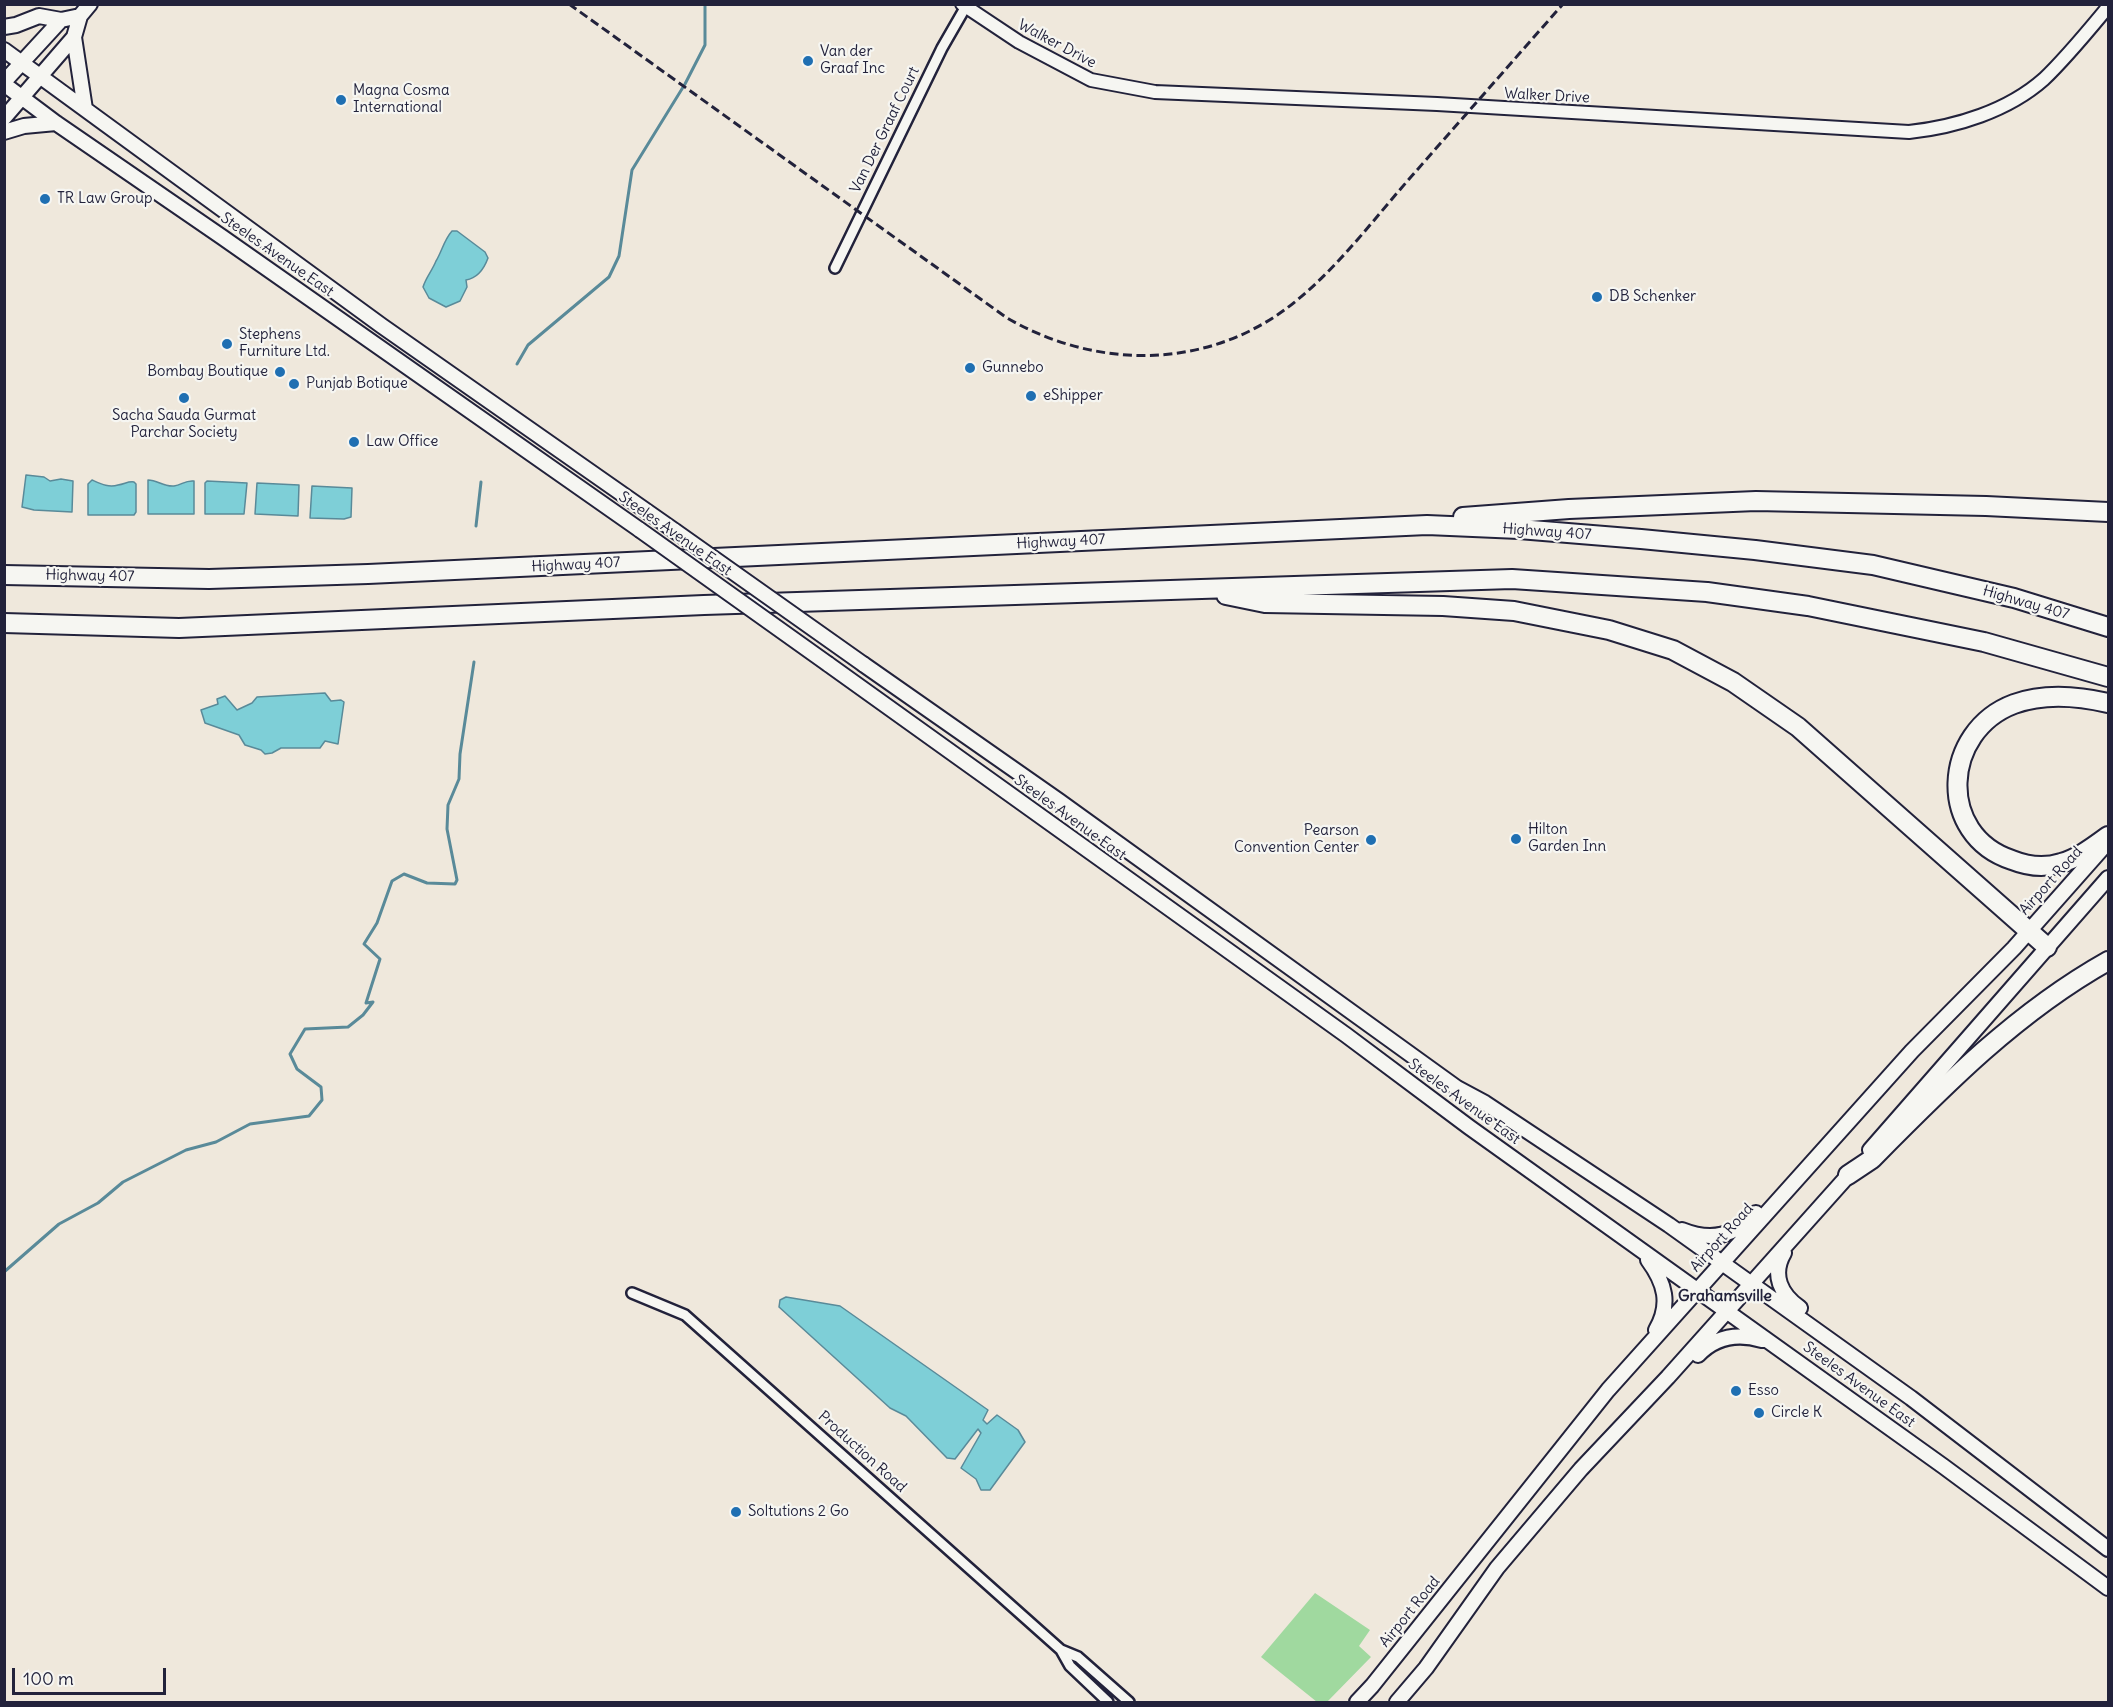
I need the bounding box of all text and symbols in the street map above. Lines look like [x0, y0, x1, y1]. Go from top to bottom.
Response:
street label: Walker Drive [1015, 16, 1099, 72]
place label: Van der Graaf Inc [820, 43, 885, 78]
marker: Van der Graaf Inc [801, 54, 815, 68]
street label: Van Der Graaf Court [847, 64, 923, 196]
place label: Magna Cosma International [353, 82, 449, 117]
street label: Walker Drive [1504, 85, 1590, 107]
marker: Magna Cosma International [334, 93, 348, 107]
place label: TR Law Group [57, 190, 152, 208]
marker: TR Law Group [38, 192, 52, 206]
street label: Steeles Avenue East [217, 209, 337, 301]
place label: DB Schenker [1609, 288, 1696, 306]
marker: DB Schenker [1590, 290, 1604, 304]
place label: Stephens Furniture Ltd. [239, 326, 330, 361]
marker: Stephens Furniture Ltd. [220, 337, 234, 351]
place label: Gunnebo [982, 359, 1044, 377]
marker: Gunnebo [963, 361, 977, 375]
place label: Bombay Boutique [147, 363, 268, 381]
marker: Bombay Boutique [273, 365, 287, 379]
place label: Punjab Botique [306, 375, 408, 393]
marker: Punjab Botique [287, 377, 301, 391]
place label: eShipper [1043, 387, 1103, 405]
marker: eShipper [1024, 389, 1038, 403]
marker: Sacha Sauda Gurmat Parchar Society [177, 391, 191, 405]
place label: Sacha Sauda Gurmat Parchar Society [112, 407, 256, 442]
place label: Law Office [366, 433, 438, 451]
marker: Law Office [347, 435, 361, 449]
street label: Steeles Avenue East [615, 488, 735, 580]
street label: Highway 407 [1502, 520, 1592, 544]
street label: Highway 407 [1016, 531, 1106, 553]
street label: Highway 407 [531, 554, 621, 576]
street label: Highway 407 [45, 566, 135, 586]
street label: Highway 407 [1981, 582, 2071, 624]
street label: Steeles Avenue East [1011, 771, 1129, 865]
place label: Hilton Garden Inn [1528, 821, 1606, 856]
place label: Pearson Convention Center [1234, 822, 1359, 857]
marker: Hilton Garden Inn [1509, 832, 1523, 846]
marker: Pearson Convention Center [1364, 833, 1378, 847]
street label: Airport Road [2016, 843, 2086, 919]
street label: Steeles Avenue East [1405, 1055, 1523, 1149]
street label: Airport Road [1687, 1200, 1757, 1276]
district label: Grahamsville [1678, 1286, 1772, 1306]
street label: Steeles Avenue East [1800, 1338, 1918, 1432]
place label: Esso [1748, 1382, 1779, 1400]
marker: Esso [1729, 1384, 1743, 1398]
place label: Circle K [1771, 1404, 1822, 1422]
marker: Circle K [1752, 1406, 1766, 1420]
street label: Production Road [814, 1408, 910, 1496]
place label: Soltutions 2 Go [748, 1503, 849, 1521]
marker: Soltutions 2 Go [729, 1505, 743, 1519]
street label: Airport Road [1376, 1573, 1444, 1651]
scale bar [15, 1656, 170, 1694]
text: 100 m [23, 1667, 74, 1690]

